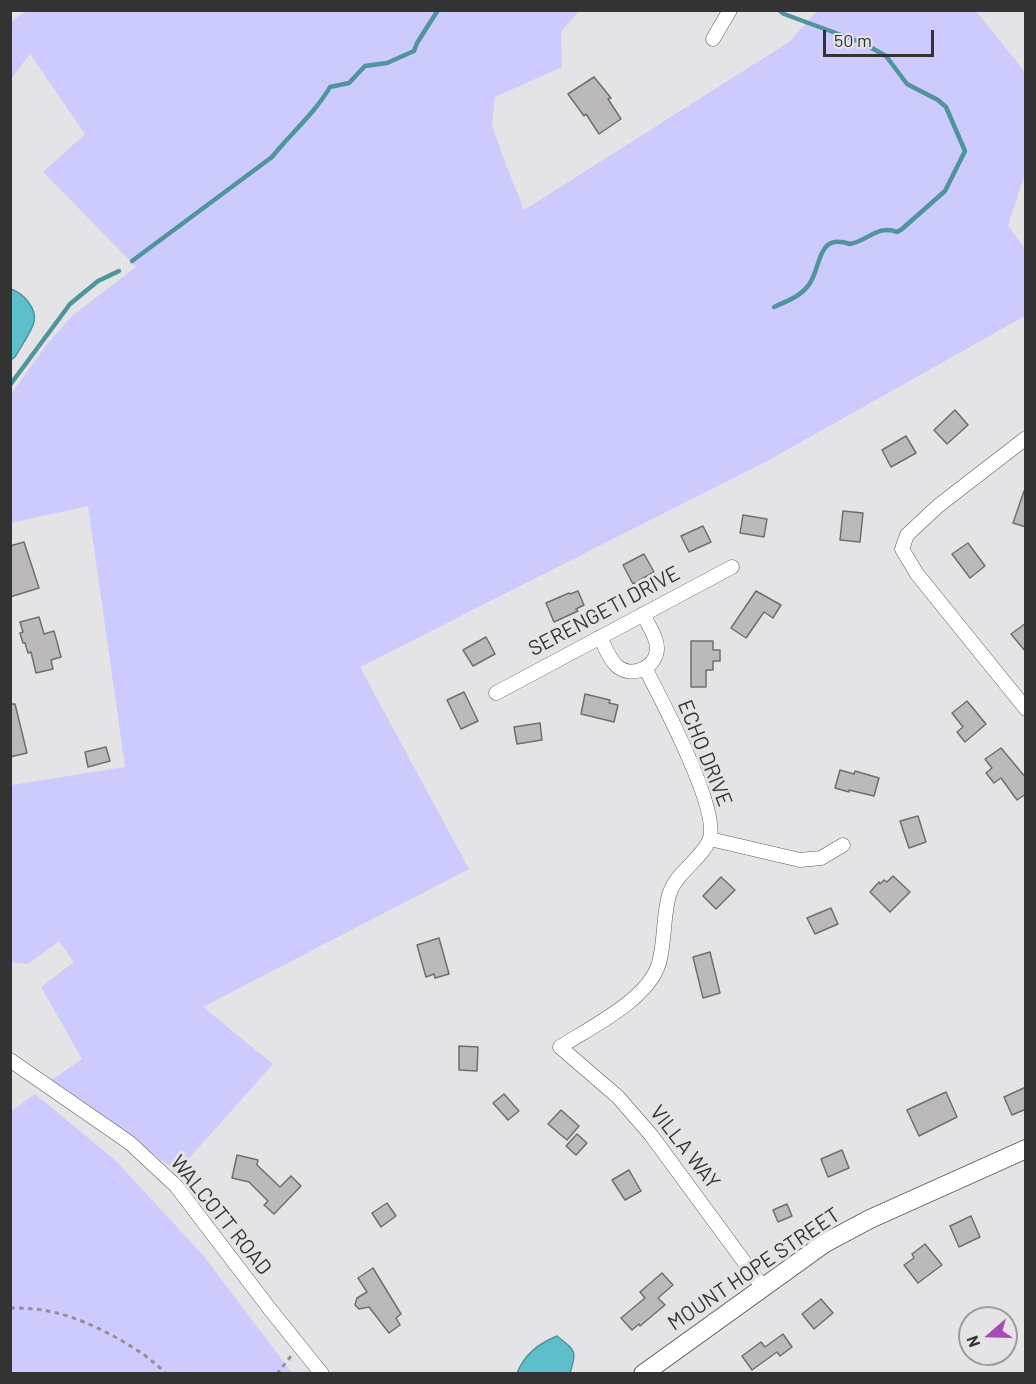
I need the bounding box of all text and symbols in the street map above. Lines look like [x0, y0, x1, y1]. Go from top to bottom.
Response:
scale bar [826, 18, 937, 56]
text: 50 m [834, 29, 872, 51]
street label: SERENGETI DRIVE [524, 560, 684, 662]
street label: ECHO DRIVE [672, 696, 738, 810]
street label: VILLA WAY [645, 1100, 725, 1194]
street label: WALCOTT ROAD [165, 1150, 277, 1280]
street label: MOUNT HOPE STREET [663, 1202, 845, 1336]
north arrow [958, 1306, 1018, 1366]
text: N [962, 1333, 983, 1350]

